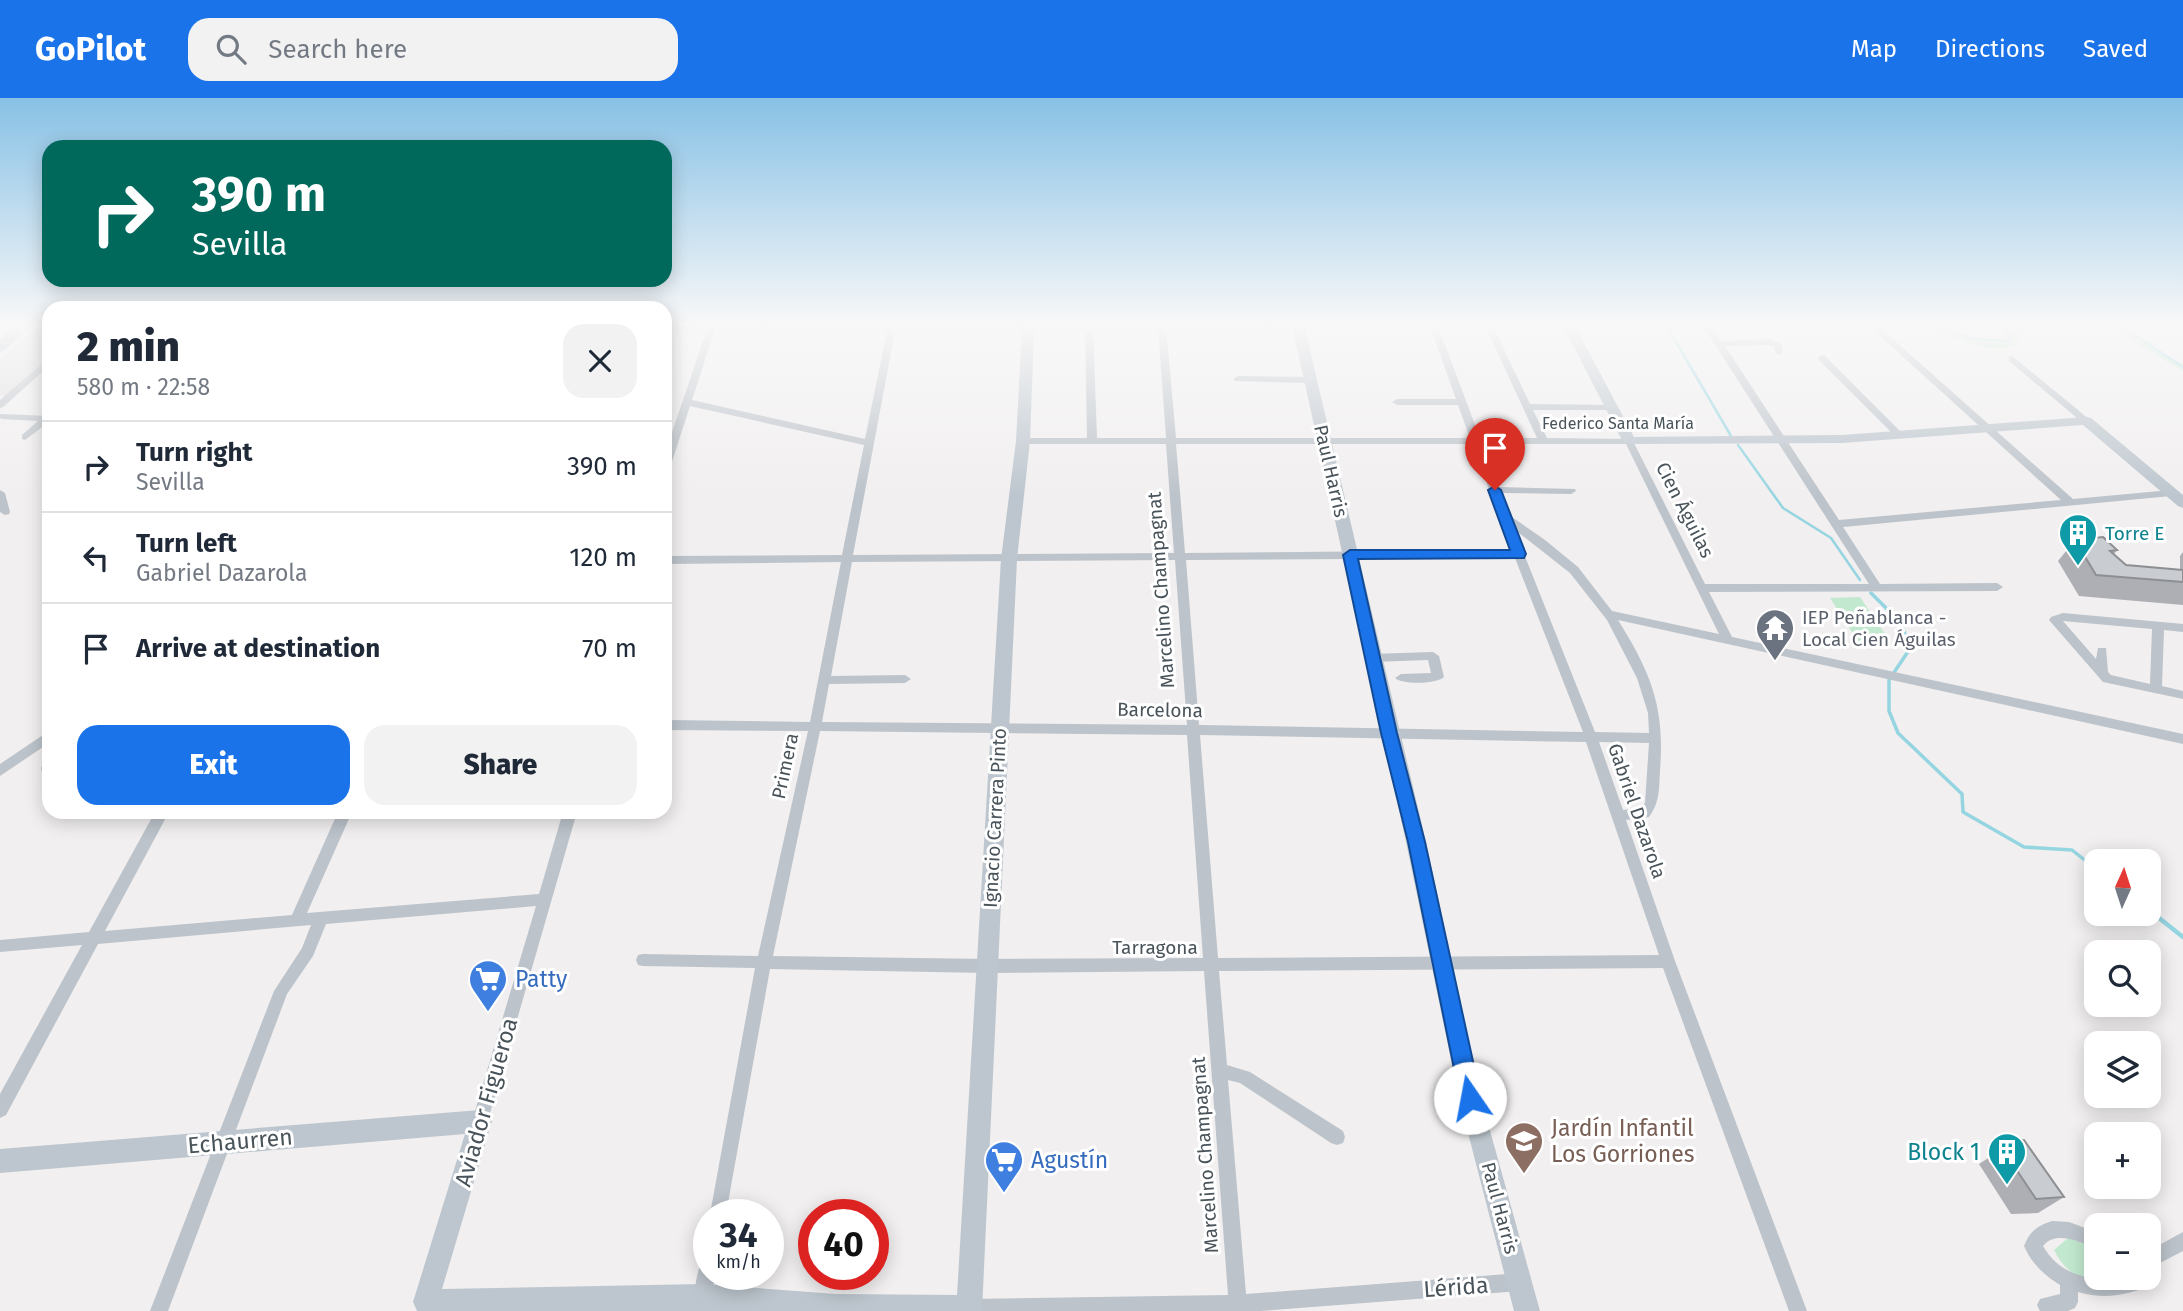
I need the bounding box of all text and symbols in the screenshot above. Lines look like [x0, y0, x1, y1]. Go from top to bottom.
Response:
search box [188, 18, 678, 81]
text: GoPilot [35, 29, 146, 69]
icon: search [212, 30, 250, 68]
text: Search here [268, 34, 407, 65]
text: Map [1851, 35, 1897, 63]
text: Directions [1935, 35, 2045, 63]
text: Saved [2083, 35, 2148, 63]
text: 390 m [192, 165, 326, 224]
icon: right [77, 168, 168, 259]
text: Sevilla [192, 225, 288, 263]
text: 2 min [77, 322, 180, 372]
button: close [563, 324, 637, 398]
text: 580 m · 22:58 [77, 373, 210, 401]
street label: Federico Santa María [1542, 414, 1694, 433]
pin [1465, 418, 1525, 490]
street label: Paul Harris [1309, 423, 1353, 520]
icon: arrive [1476, 429, 1514, 467]
text: Turn right [136, 437, 253, 468]
icon: right [77, 448, 115, 486]
text: 390 m [567, 451, 637, 482]
street label: Cien Águilas [1651, 458, 1719, 562]
text: Sevilla [136, 468, 205, 496]
street label: Marcelino Champagnat [1143, 491, 1179, 689]
building icon: Torre E [2057, 512, 2099, 567]
place label: Torre E [2105, 522, 2165, 545]
text: Turn left [136, 528, 237, 559]
icon: left [77, 539, 115, 577]
text: 120 m [569, 542, 637, 573]
text: Gabriel Dazarola [136, 559, 308, 587]
place label: IEP Peñablanca - Local Cien Águilas [1802, 606, 1956, 651]
temple icon: IEP Peñablanca - Local Cien Águilas [1754, 607, 1796, 662]
icon: arrive [77, 630, 115, 668]
text: Arrive at destination [136, 633, 380, 664]
text: 70 m [582, 633, 637, 664]
street label: Barcelona [1117, 698, 1203, 722]
button: Exit [77, 725, 350, 805]
button: Share [364, 725, 637, 805]
street label: Ignacio Carrera Pinto [979, 728, 1011, 908]
street label: Primera [767, 731, 803, 801]
street label: Gabriel Dazarola [1603, 740, 1671, 882]
north arrow [2084, 849, 2161, 926]
map controls [2084, 849, 2161, 1290]
street label: Tarragona [1112, 936, 1198, 959]
button: search [2084, 940, 2161, 1017]
supermarket icon: Patty [467, 958, 509, 1013]
place label: Patty [515, 965, 568, 993]
street label: Aviador Figueroa [449, 1014, 523, 1190]
button: layers [2084, 1031, 2161, 1108]
street label: Marcelino Champagnat [1187, 1056, 1223, 1254]
position arrow [1433, 1061, 1507, 1135]
place label: Jardín Infantil Los Gorriones [1551, 1114, 1695, 1168]
school or university icon: Jardín Infantil Los Gorriones [1503, 1120, 1545, 1175]
street label: Echaurren [186, 1122, 294, 1160]
button: + [2084, 1122, 2161, 1199]
building icon: Block 1 [1986, 1131, 2028, 1186]
place label: Block 1 [1907, 1138, 1980, 1166]
supermarket icon: Agustín [983, 1139, 1025, 1194]
place label: Agustín [1031, 1146, 1108, 1174]
street label: Paul Harris [1477, 1160, 1523, 1257]
speed limit sign: 40 [798, 1199, 889, 1290]
button: − [2084, 1213, 2161, 1290]
text: 34 [720, 1214, 757, 1256]
text: km/h [716, 1251, 761, 1273]
street label: Lérida [1423, 1271, 1489, 1303]

